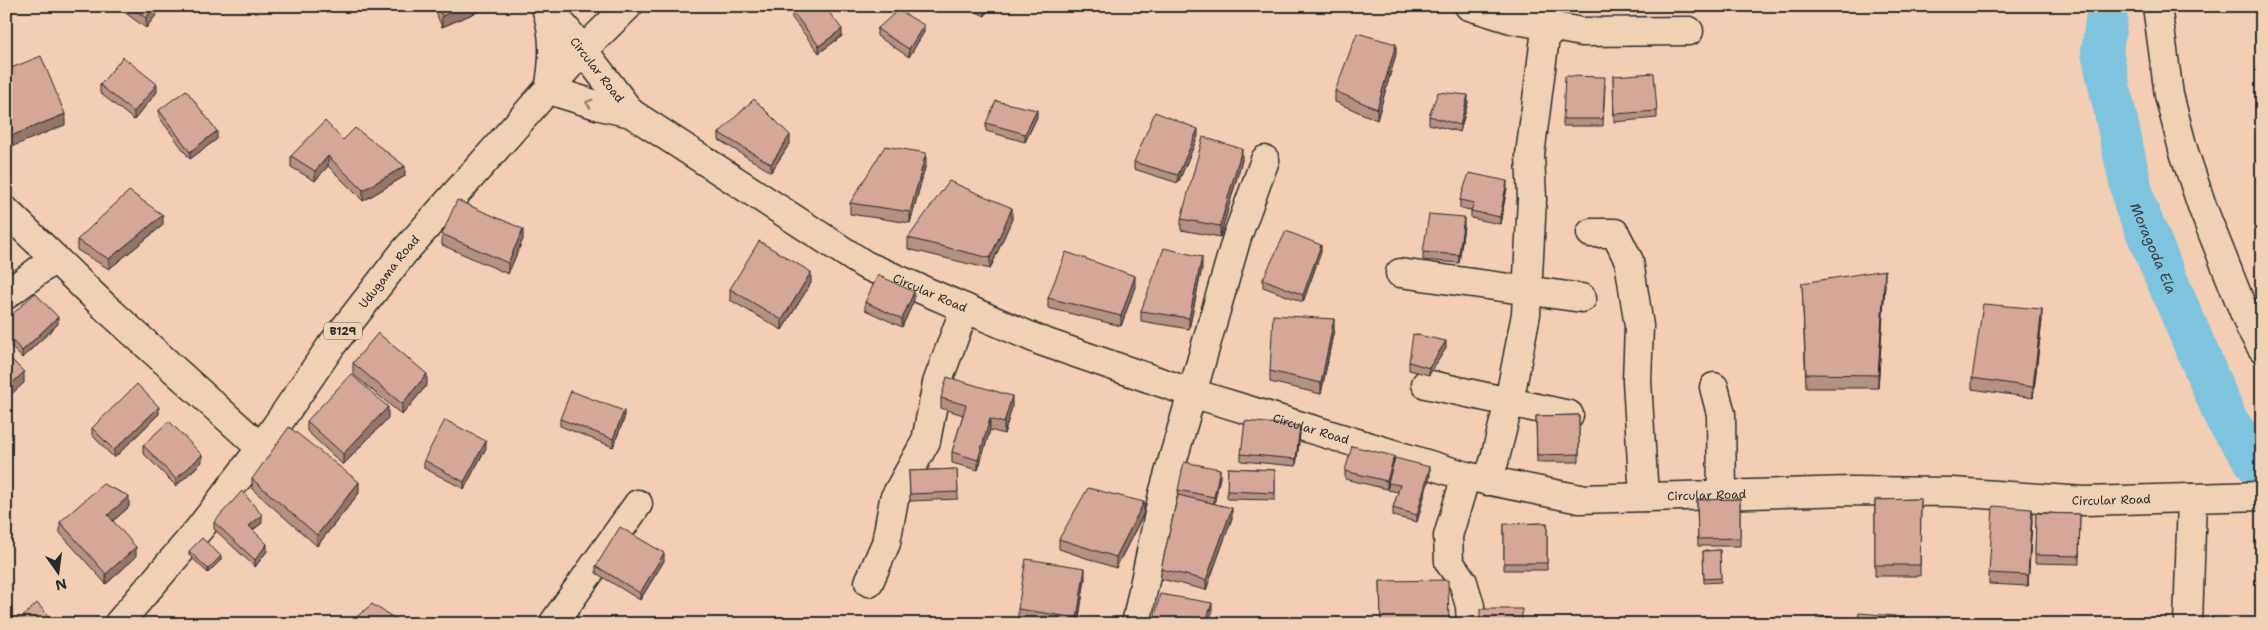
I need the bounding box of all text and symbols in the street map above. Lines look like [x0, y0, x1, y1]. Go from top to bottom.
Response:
street label: Circular Road [566, 34, 628, 106]
one-way arrow [586, 99, 594, 109]
water label: Moragoda Ela [2126, 200, 2181, 297]
street label: Udugama Road [355, 231, 424, 312]
street label: Circular Road [891, 270, 970, 316]
road number: B129 [324, 322, 362, 340]
street label: Circular Road [1271, 410, 1352, 448]
street label: Circular Road [1667, 486, 1747, 504]
street label: Circular Road [2071, 491, 2151, 509]
north arrow [32, 548, 82, 598]
text: N [54, 575, 69, 595]

